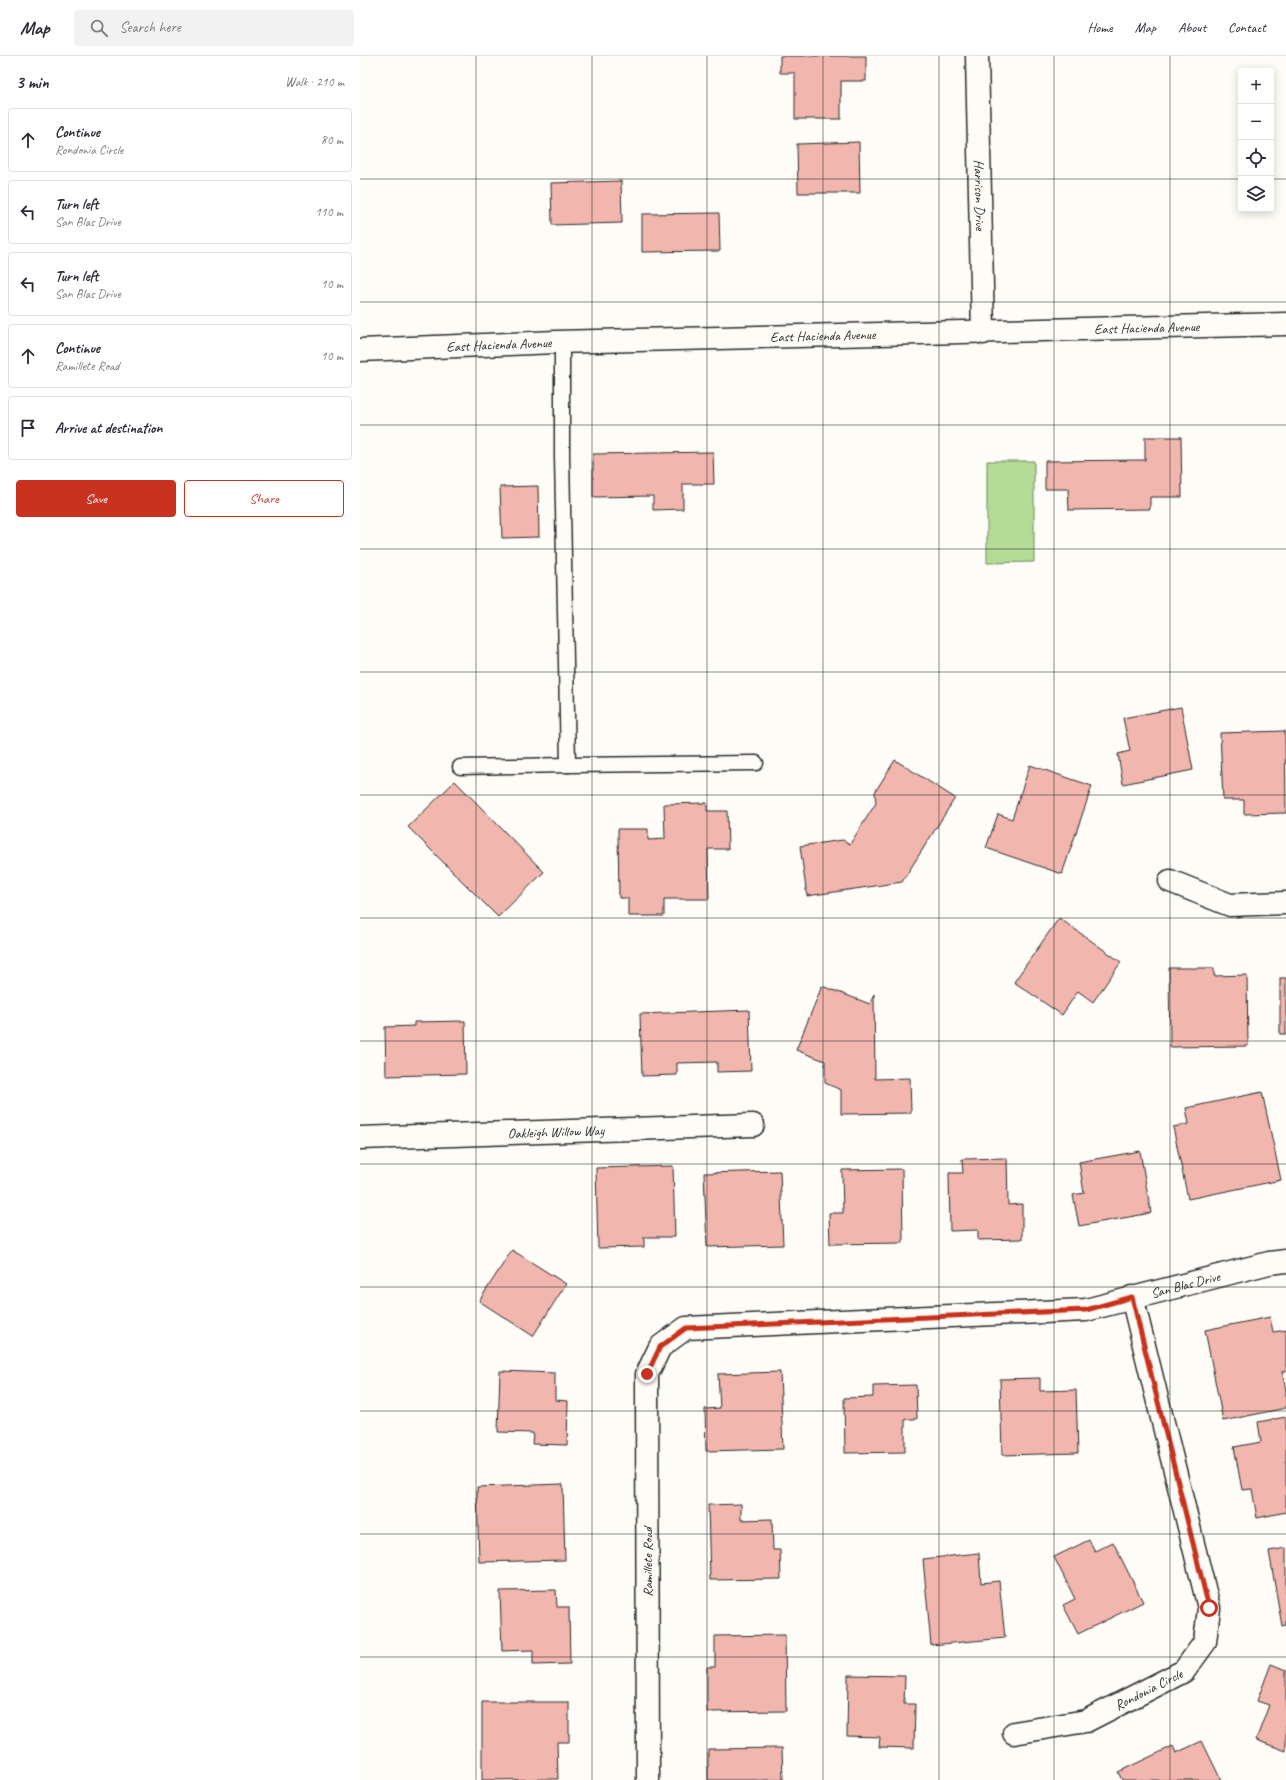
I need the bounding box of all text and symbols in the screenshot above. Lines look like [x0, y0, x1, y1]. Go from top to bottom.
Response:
search box [74, 10, 354, 46]
text: Map [20, 16, 50, 40]
icon: search [88, 17, 110, 39]
text: Search here [120, 18, 181, 37]
text: Home [1087, 19, 1113, 36]
text: Map [1135, 19, 1156, 36]
text: About [1178, 19, 1206, 36]
text: Contact [1228, 19, 1266, 36]
map controls [1238, 68, 1274, 212]
button: + [1238, 68, 1274, 104]
text: 3 min [16, 72, 49, 93]
text: Walk · 210 m [285, 74, 344, 90]
button: − [1238, 104, 1274, 140]
text: Continue [55, 123, 100, 142]
icon: ahead [17, 129, 39, 151]
text: 80 m [321, 132, 343, 148]
button: locate [1238, 140, 1274, 176]
text: Rondonia Circle [55, 142, 123, 158]
street label: Harrison Drive [970, 159, 989, 232]
button: layers [1238, 176, 1274, 212]
text: Turn left [55, 195, 98, 214]
icon: left [17, 201, 39, 223]
text: 110 m [315, 204, 343, 220]
text: San Blas Drive [55, 214, 121, 230]
text: Turn left [55, 267, 98, 286]
icon: left [17, 273, 39, 295]
text: 10 m [321, 276, 343, 292]
text: San Blas Drive [55, 286, 121, 302]
street label: East Hacienda Avenue [1094, 318, 1201, 338]
street label: East Hacienda Avenue [770, 326, 877, 346]
street label: East Hacienda Avenue [446, 334, 553, 355]
text: Continue [55, 339, 100, 358]
icon: ahead [17, 345, 39, 367]
text: 10 m [321, 348, 343, 364]
text: Ramillete Road [55, 358, 119, 374]
icon: arrive [17, 417, 39, 439]
text: Arrive at destination [55, 419, 162, 438]
button: Save [16, 480, 176, 517]
button: Share [184, 480, 344, 517]
street label: Oakleigh Willow Way [507, 1122, 606, 1142]
street label: San Blas Drive [1149, 1268, 1223, 1302]
route end [638, 1365, 656, 1383]
street label: Ramillete Road [639, 1525, 656, 1597]
route start [1200, 1599, 1218, 1617]
street label: Rondonia Circle [1112, 1665, 1187, 1714]

